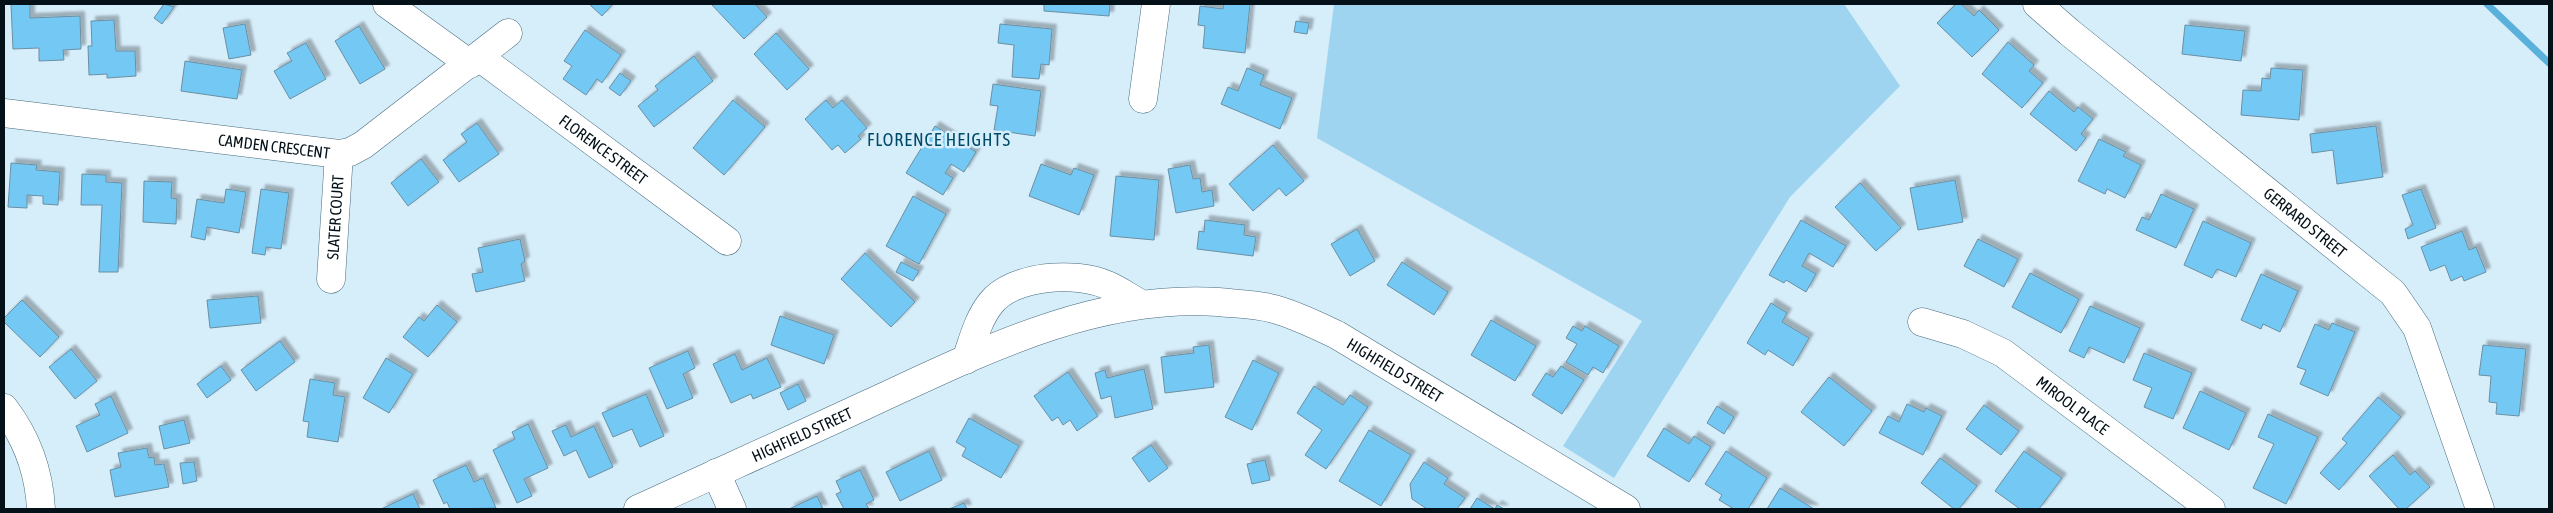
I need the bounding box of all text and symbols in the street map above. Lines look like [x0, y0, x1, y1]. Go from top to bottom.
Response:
street label: FLORENCE STREET [556, 111, 651, 188]
district label: FLORENCE HEIGHTS [867, 129, 1011, 150]
street label: CAMDEN CRESCENT [217, 130, 331, 162]
street label: SLATER COURT [323, 174, 347, 260]
street label: GERRARD STREET [2260, 184, 2350, 261]
street label: HIGHFIELD STREET [1344, 334, 1446, 406]
street label: MIROOL PLACE [2033, 372, 2112, 438]
street label: HIGHFIELD STREET [749, 404, 855, 465]

